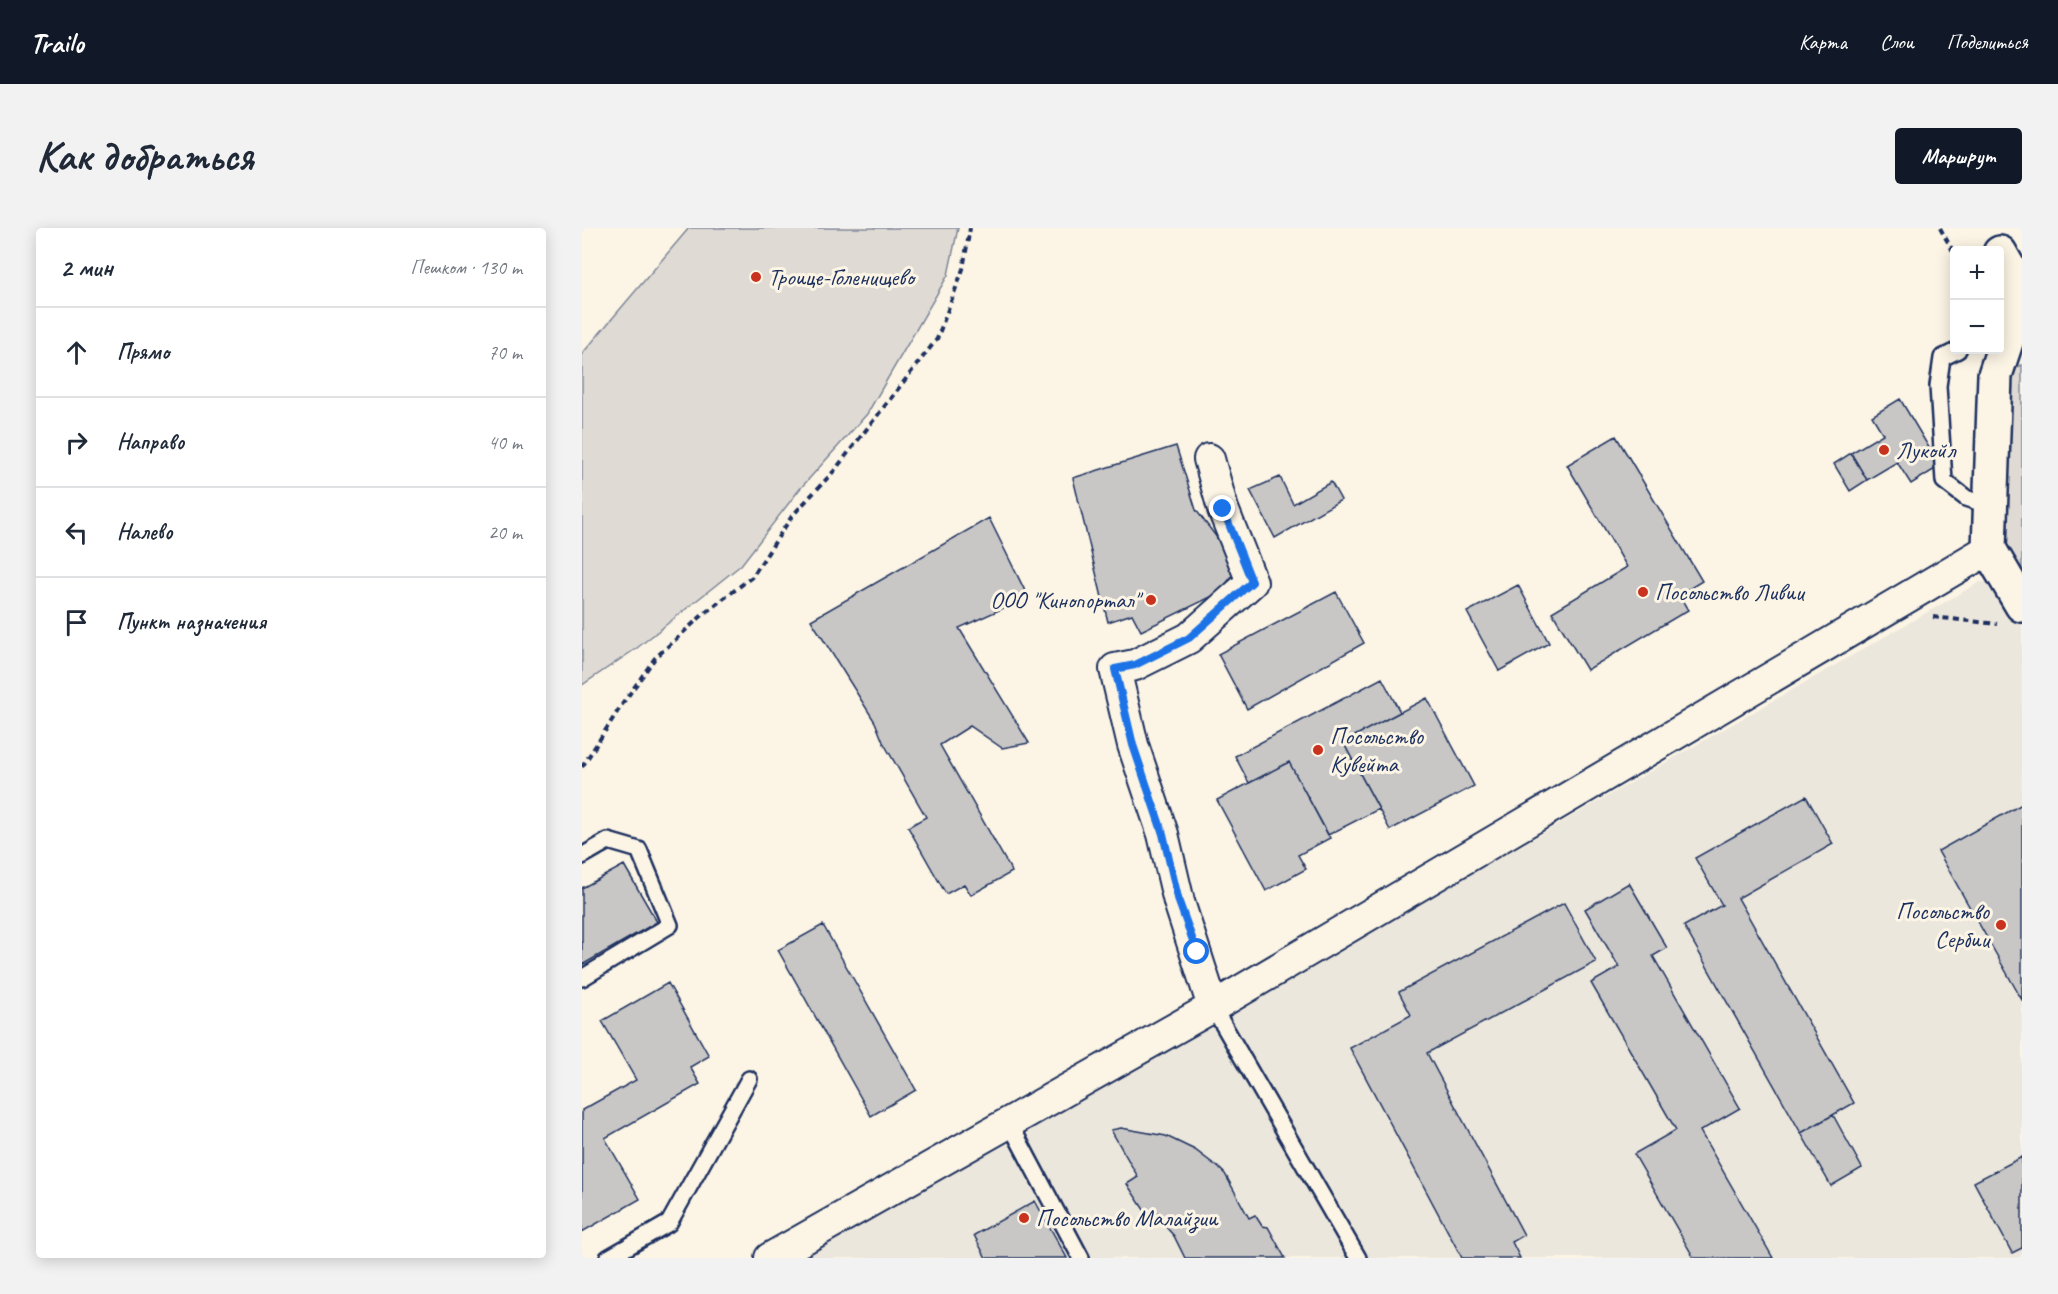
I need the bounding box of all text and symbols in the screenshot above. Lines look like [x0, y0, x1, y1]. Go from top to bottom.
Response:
text: Trailo [30, 25, 84, 60]
text: Карта [1799, 29, 1847, 55]
text: Слои [1880, 29, 1914, 55]
text: Поделиться [1947, 29, 2028, 55]
button: Маршрут [1895, 128, 2022, 184]
text: Как добраться [36, 130, 253, 183]
map controls [1950, 246, 2004, 354]
button: + [1950, 246, 2004, 300]
text: 2 мин [60, 251, 113, 284]
text: Пешком · 130 m [410, 255, 522, 280]
place label: Троице-Голенищево [768, 262, 916, 292]
marker: Троице-Голенищево [749, 270, 763, 284]
button: − [1950, 300, 2004, 354]
icon: ahead [60, 336, 93, 369]
text: Прямо [117, 338, 169, 366]
text: 70 m [488, 340, 522, 365]
icon: right [60, 426, 93, 459]
text: Направо [117, 428, 184, 456]
text: 40 m [488, 430, 522, 455]
place label: Лукойл [1896, 435, 1957, 465]
marker: Лукойл [1877, 443, 1891, 457]
route end [1209, 495, 1235, 521]
icon: left [60, 516, 93, 549]
text: Налево [117, 518, 173, 546]
text: 20 m [488, 520, 522, 545]
place label: Посольство Ливии [1655, 577, 1806, 607]
place label: ООО "Кинопортал" [990, 585, 1144, 615]
marker: Посольство Ливии [1636, 585, 1650, 599]
marker: ООО "Кинопортал" [1144, 593, 1158, 607]
icon: arrive [60, 606, 93, 639]
text: Пункт назначения [117, 608, 266, 636]
place label: Посольство Кувейта [1330, 721, 1425, 779]
marker: Посольство Кувейта [1311, 743, 1325, 757]
place label: Посольство Сербии [1896, 896, 1991, 954]
marker: Посольство Сербии [1994, 918, 2008, 932]
route start [1183, 938, 1209, 964]
place label: Посольство Малайзии [1036, 1203, 1219, 1234]
marker: Посольство Малайзии [1017, 1211, 1031, 1225]

